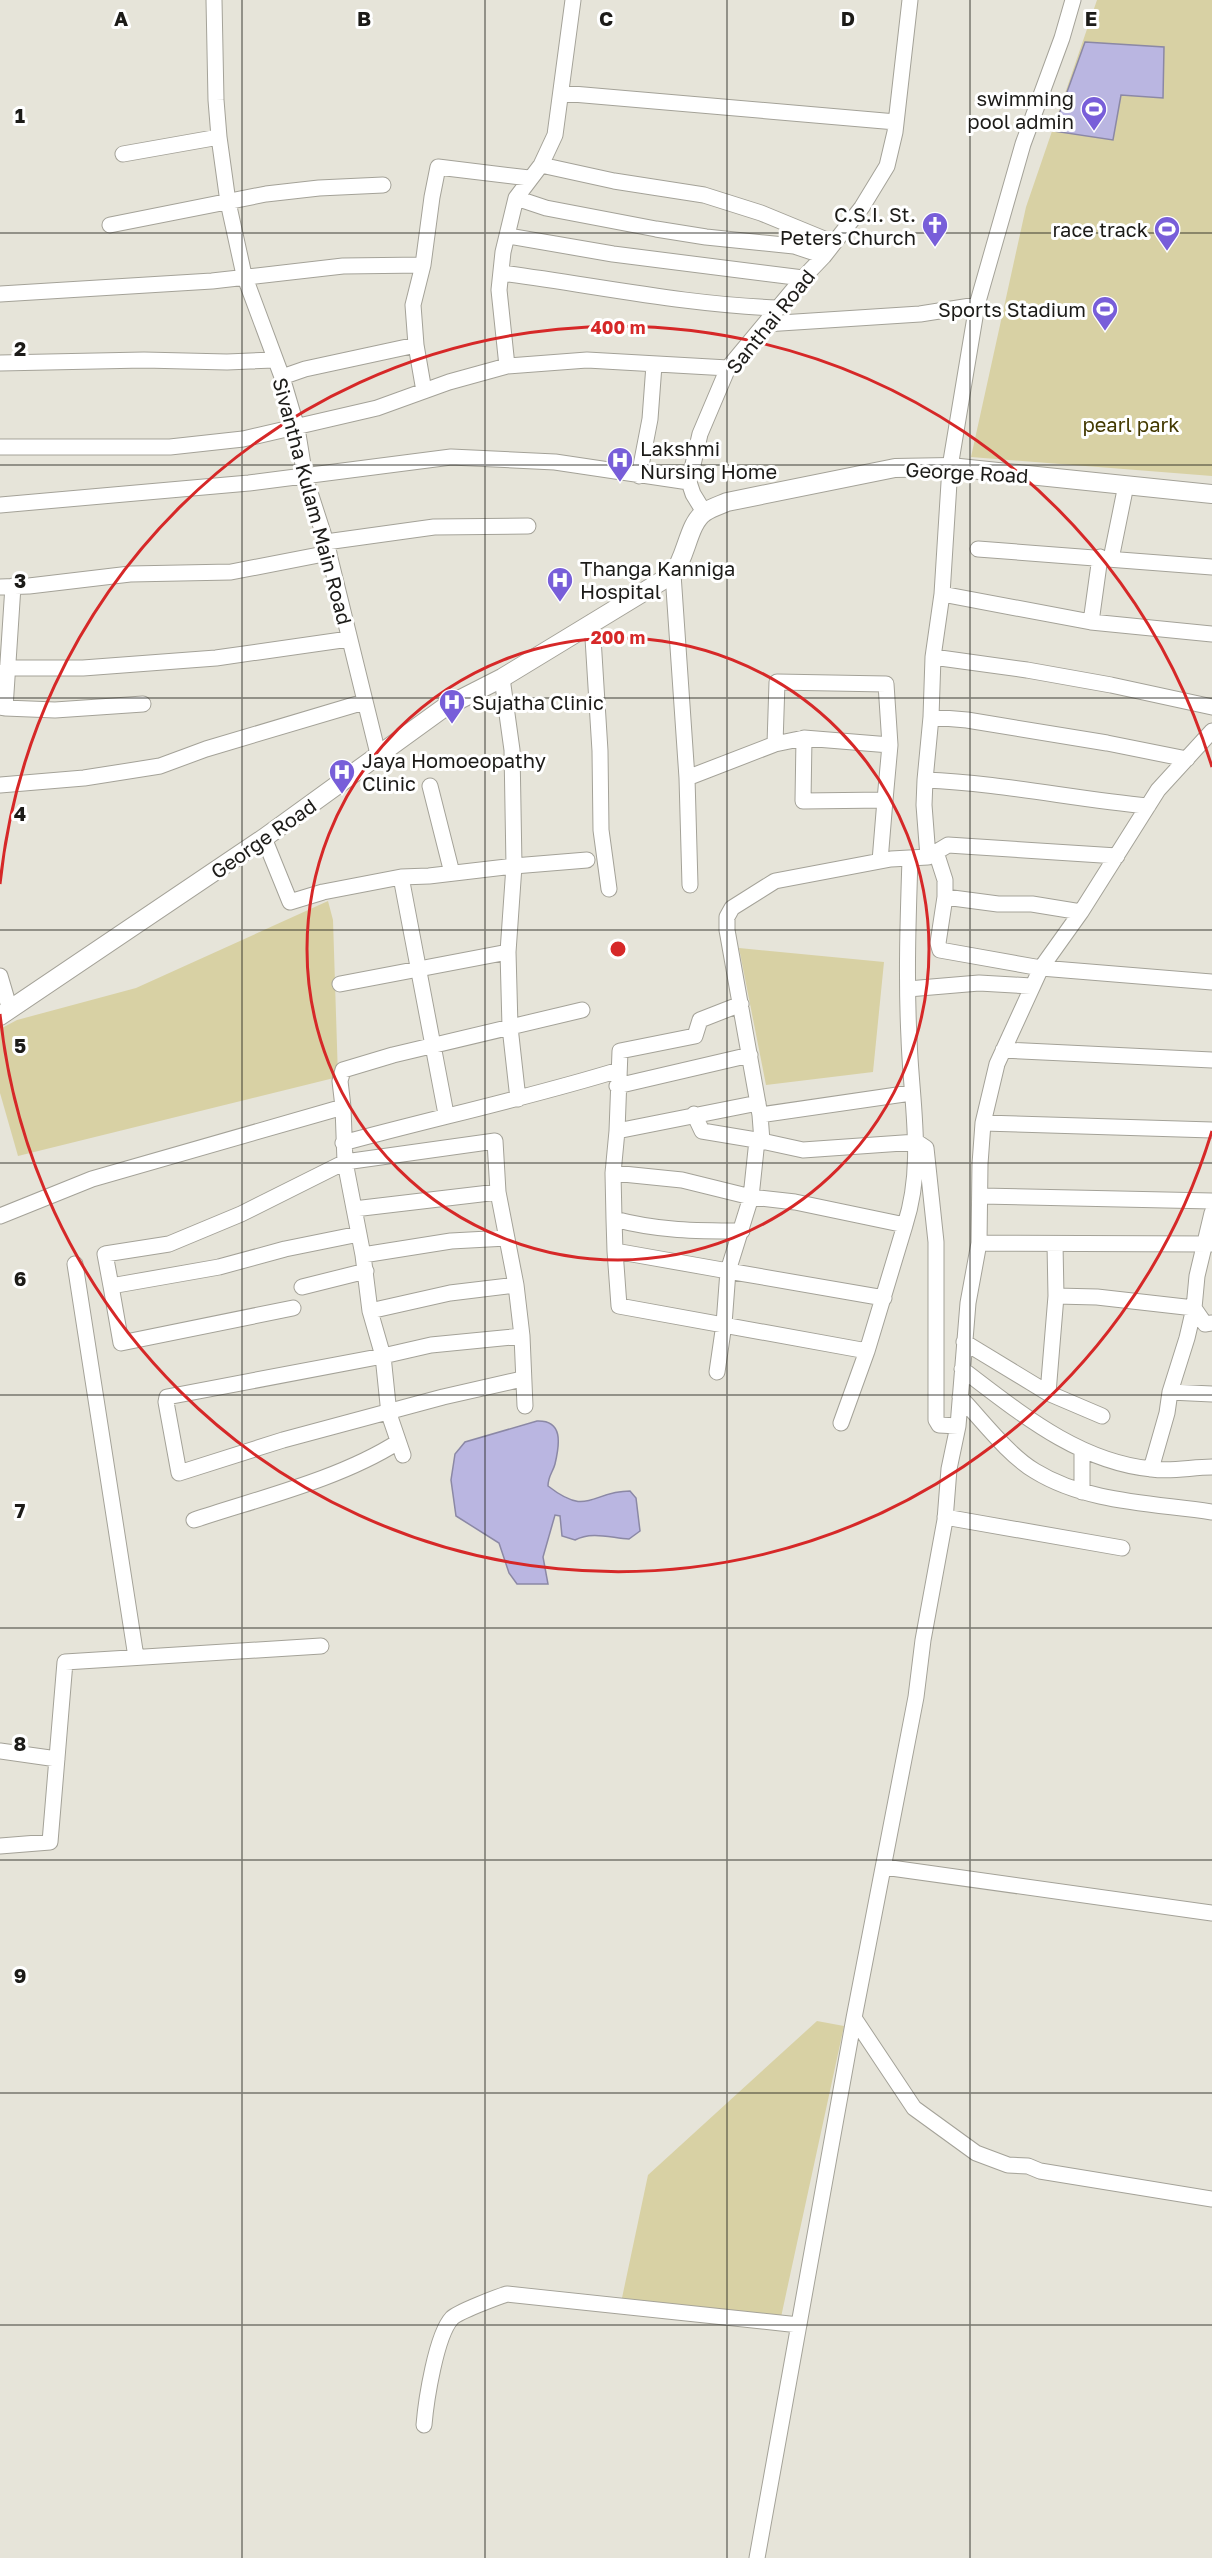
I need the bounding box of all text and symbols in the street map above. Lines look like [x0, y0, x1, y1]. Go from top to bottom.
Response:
text: A [114, 6, 128, 30]
text: B [357, 6, 371, 30]
text: C [599, 6, 613, 30]
text: D [841, 6, 855, 30]
text: E [1085, 6, 1097, 30]
place label: swimming pool admin [967, 86, 1074, 133]
sports icon: swimming pool admin [1079, 94, 1109, 132]
text: 1 [15, 103, 25, 127]
place label: C.S.I. St. Peters Church [780, 202, 916, 249]
church icon: C.S.I. St. Peters Church [920, 210, 950, 248]
sports icon: race track [1152, 214, 1182, 252]
place label: race track [1053, 217, 1148, 241]
street label: Santhai Road [721, 264, 819, 378]
sports icon: Sports Stadium [1090, 294, 1120, 332]
place label: Sports Stadium [938, 297, 1086, 321]
text: 400 m [591, 316, 645, 338]
text: 2 [14, 336, 26, 360]
street label: Sivantha Kulam Main Road [268, 375, 358, 627]
park label: pearl park [1082, 412, 1180, 436]
place label: Lakshmi Nursing Home [640, 436, 777, 483]
hospital icon: Lakshmi Nursing Home [605, 445, 635, 483]
street label: George Road [905, 457, 1029, 487]
place label: Thanga Kanniga Hospital [580, 556, 735, 603]
hospital icon: Thanga Kanniga Hospital [545, 565, 575, 603]
text: 3 [14, 568, 26, 592]
text: 200 m [591, 626, 645, 648]
hospital icon: Sujatha Clinic [437, 687, 467, 725]
place label: Sujatha Clinic [472, 690, 604, 714]
place label: Jaya Homoeopathy Clinic [362, 748, 546, 795]
hospital icon: Jaya Homoeopathy Clinic [327, 757, 357, 795]
street label: George Road [206, 793, 320, 883]
text: 4 [14, 801, 26, 825]
centre of rings [608, 939, 628, 959]
text: 5 [14, 1033, 26, 1057]
text: 6 [14, 1266, 26, 1290]
text: 7 [15, 1498, 26, 1522]
text: 8 [14, 1731, 26, 1755]
text: 9 [14, 1963, 26, 1987]

